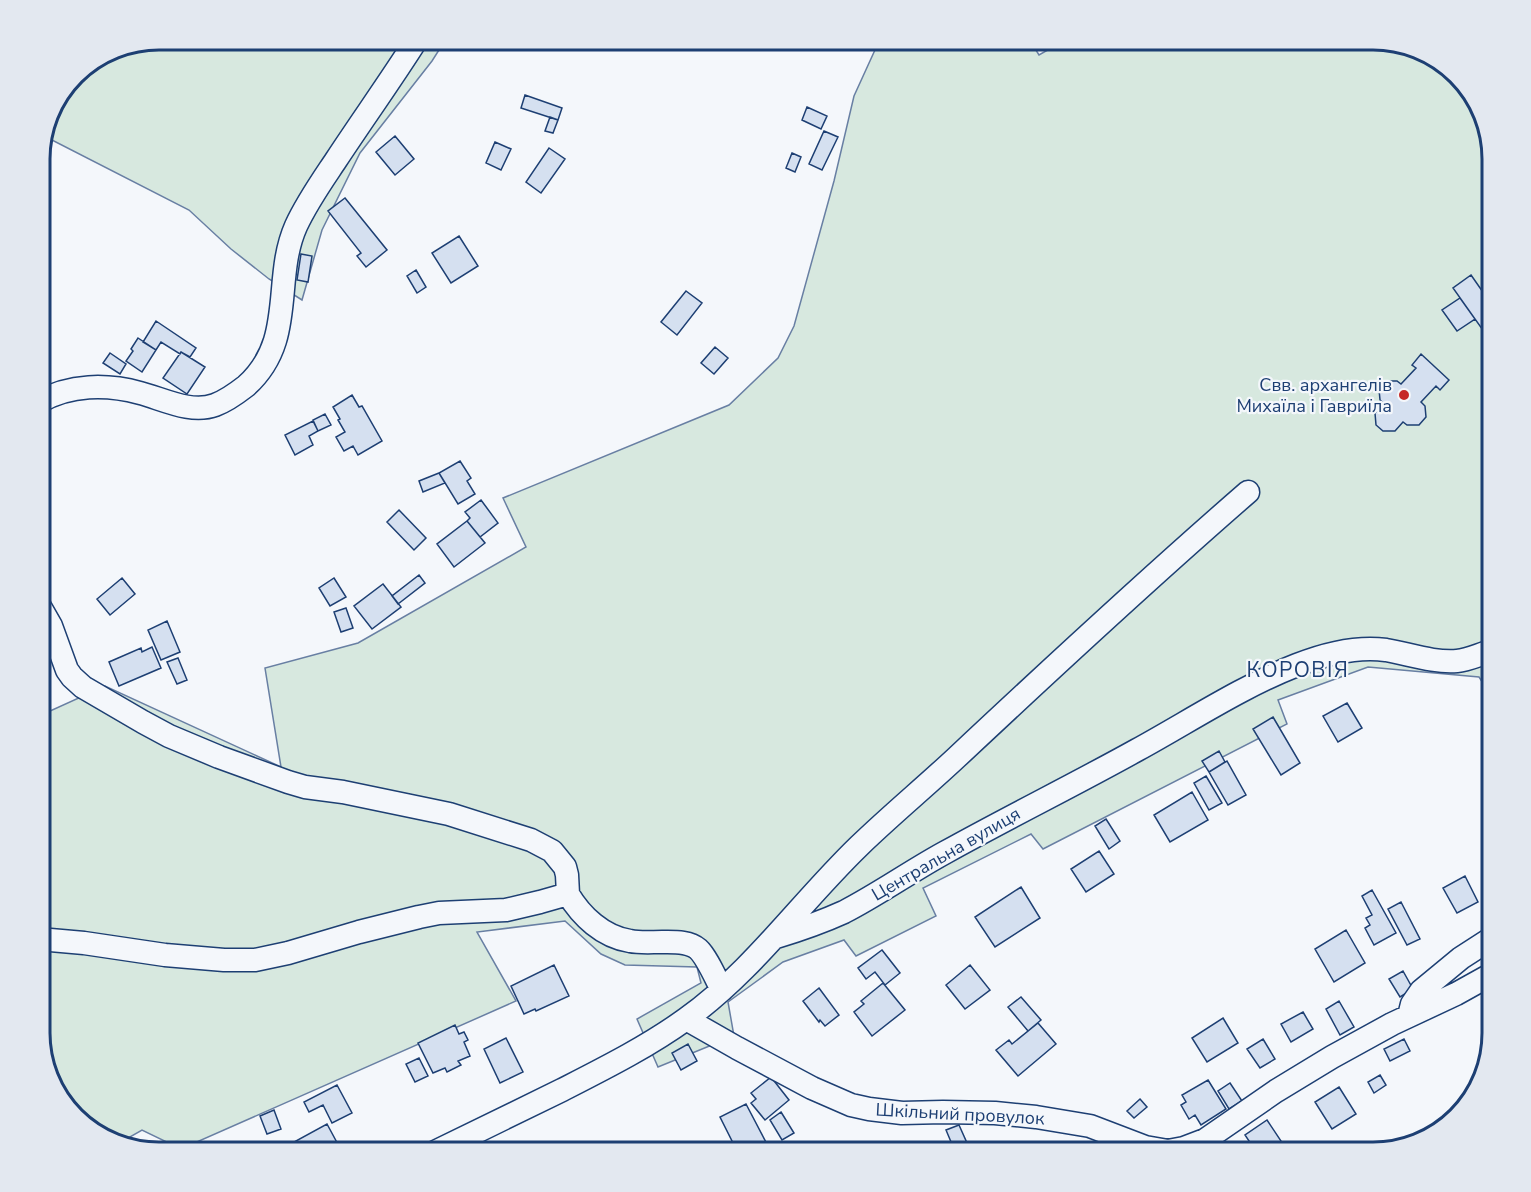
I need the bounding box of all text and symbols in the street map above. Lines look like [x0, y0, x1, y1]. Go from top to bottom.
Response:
place label: Свв. архангелів Михаїла і Гавриїла [1236, 373, 1392, 418]
marker: Свв. архангелів Михаїла і Гавриїла [1397, 388, 1411, 402]
district label: КОРОВІЯ [1247, 656, 1349, 684]
street label: Центральна вулиця [867, 802, 1025, 906]
street label: Шкільний провулок [875, 1098, 1046, 1130]

